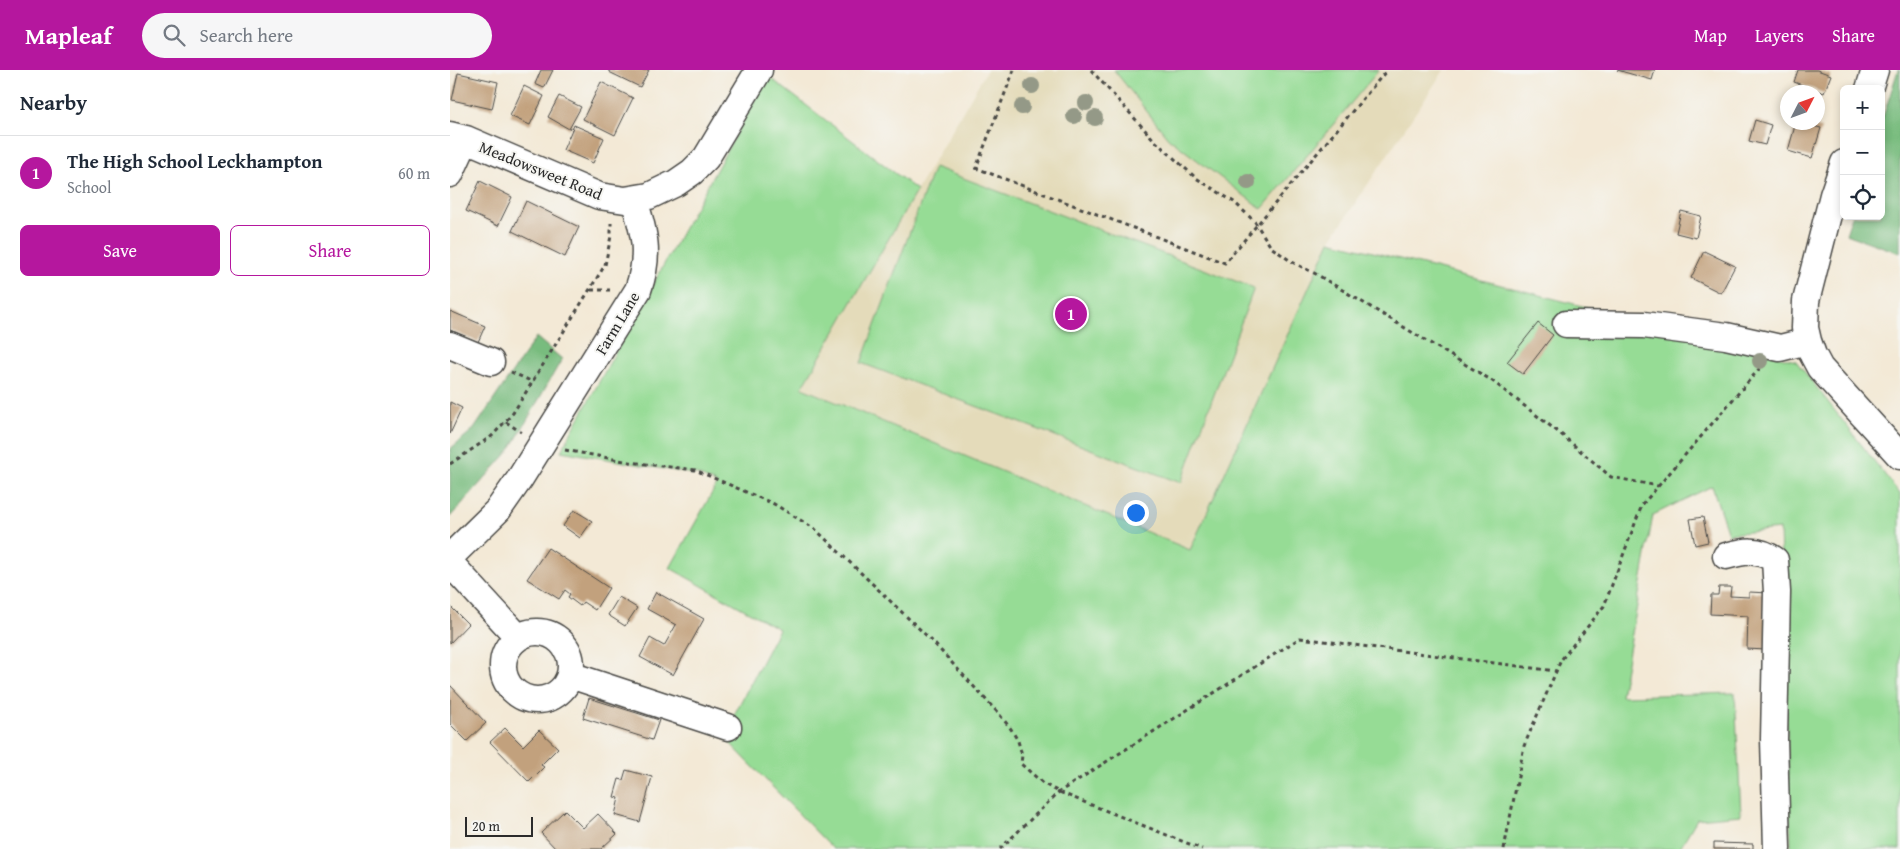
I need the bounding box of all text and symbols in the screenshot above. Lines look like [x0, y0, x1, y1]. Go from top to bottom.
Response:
search box [142, 13, 492, 58]
text: Mapleaf [25, 18, 112, 53]
icon: search [160, 21, 188, 49]
text: Search here [200, 21, 293, 49]
text: Map [1694, 22, 1727, 49]
text: Layers [1755, 22, 1804, 49]
text: Share [1832, 22, 1875, 49]
north arrow [1780, 85, 1825, 130]
map controls [1840, 85, 1885, 220]
button: + [1840, 85, 1885, 130]
text: Nearby [20, 87, 87, 118]
button: − [1840, 130, 1885, 175]
street label: Meadowsweet Road [476, 134, 607, 206]
text: The High School Leckhampton [67, 147, 322, 175]
text: 1 [32, 161, 40, 185]
text: 60 m [398, 161, 430, 185]
text: School [67, 175, 111, 199]
button: locate [1840, 175, 1885, 220]
button: Save [20, 225, 220, 276]
button: Share [230, 225, 430, 276]
street label: Farm Lane [589, 287, 645, 359]
pin: 1 [1055, 295, 1087, 333]
your location [1123, 500, 1149, 526]
scale bar [465, 814, 532, 837]
text: 20 m [472, 816, 500, 836]

